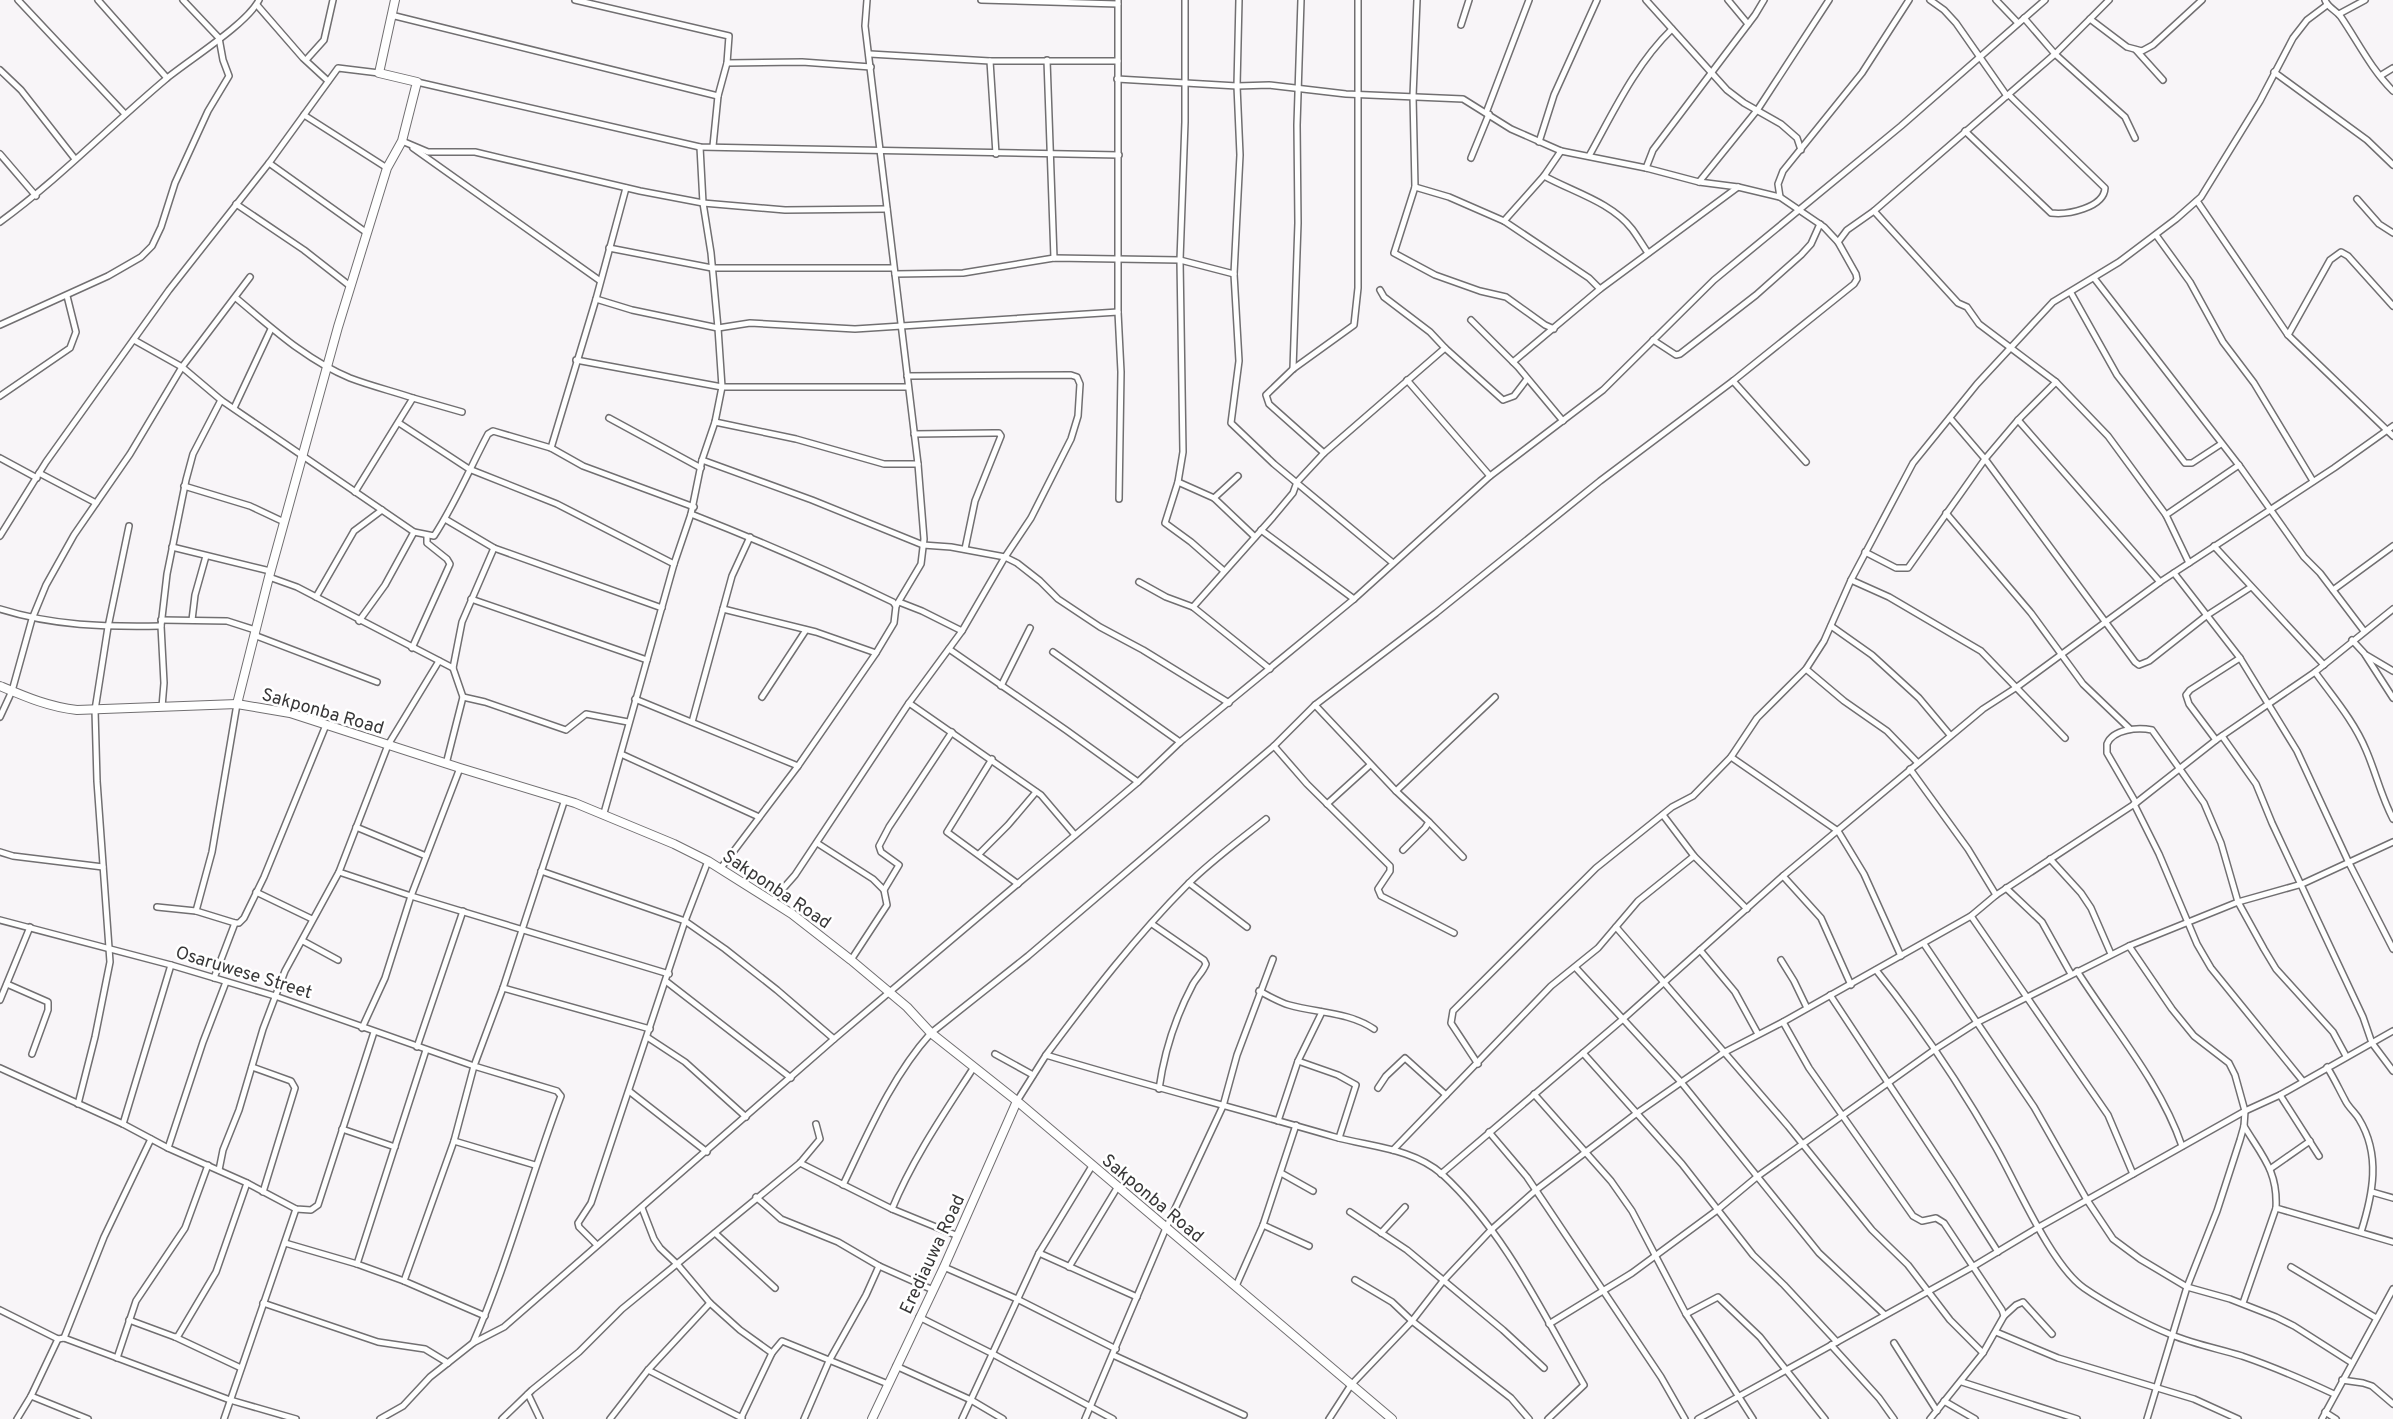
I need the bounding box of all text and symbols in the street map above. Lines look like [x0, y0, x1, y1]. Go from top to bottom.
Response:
street label: Sakponba Road [259, 684, 386, 741]
street label: Sakponba Road [717, 845, 835, 935]
street label: Osaruwese Street [173, 942, 315, 1005]
street label: Sakponba Road [1096, 1150, 1208, 1249]
street label: Erediauwa Road [896, 1191, 971, 1318]

